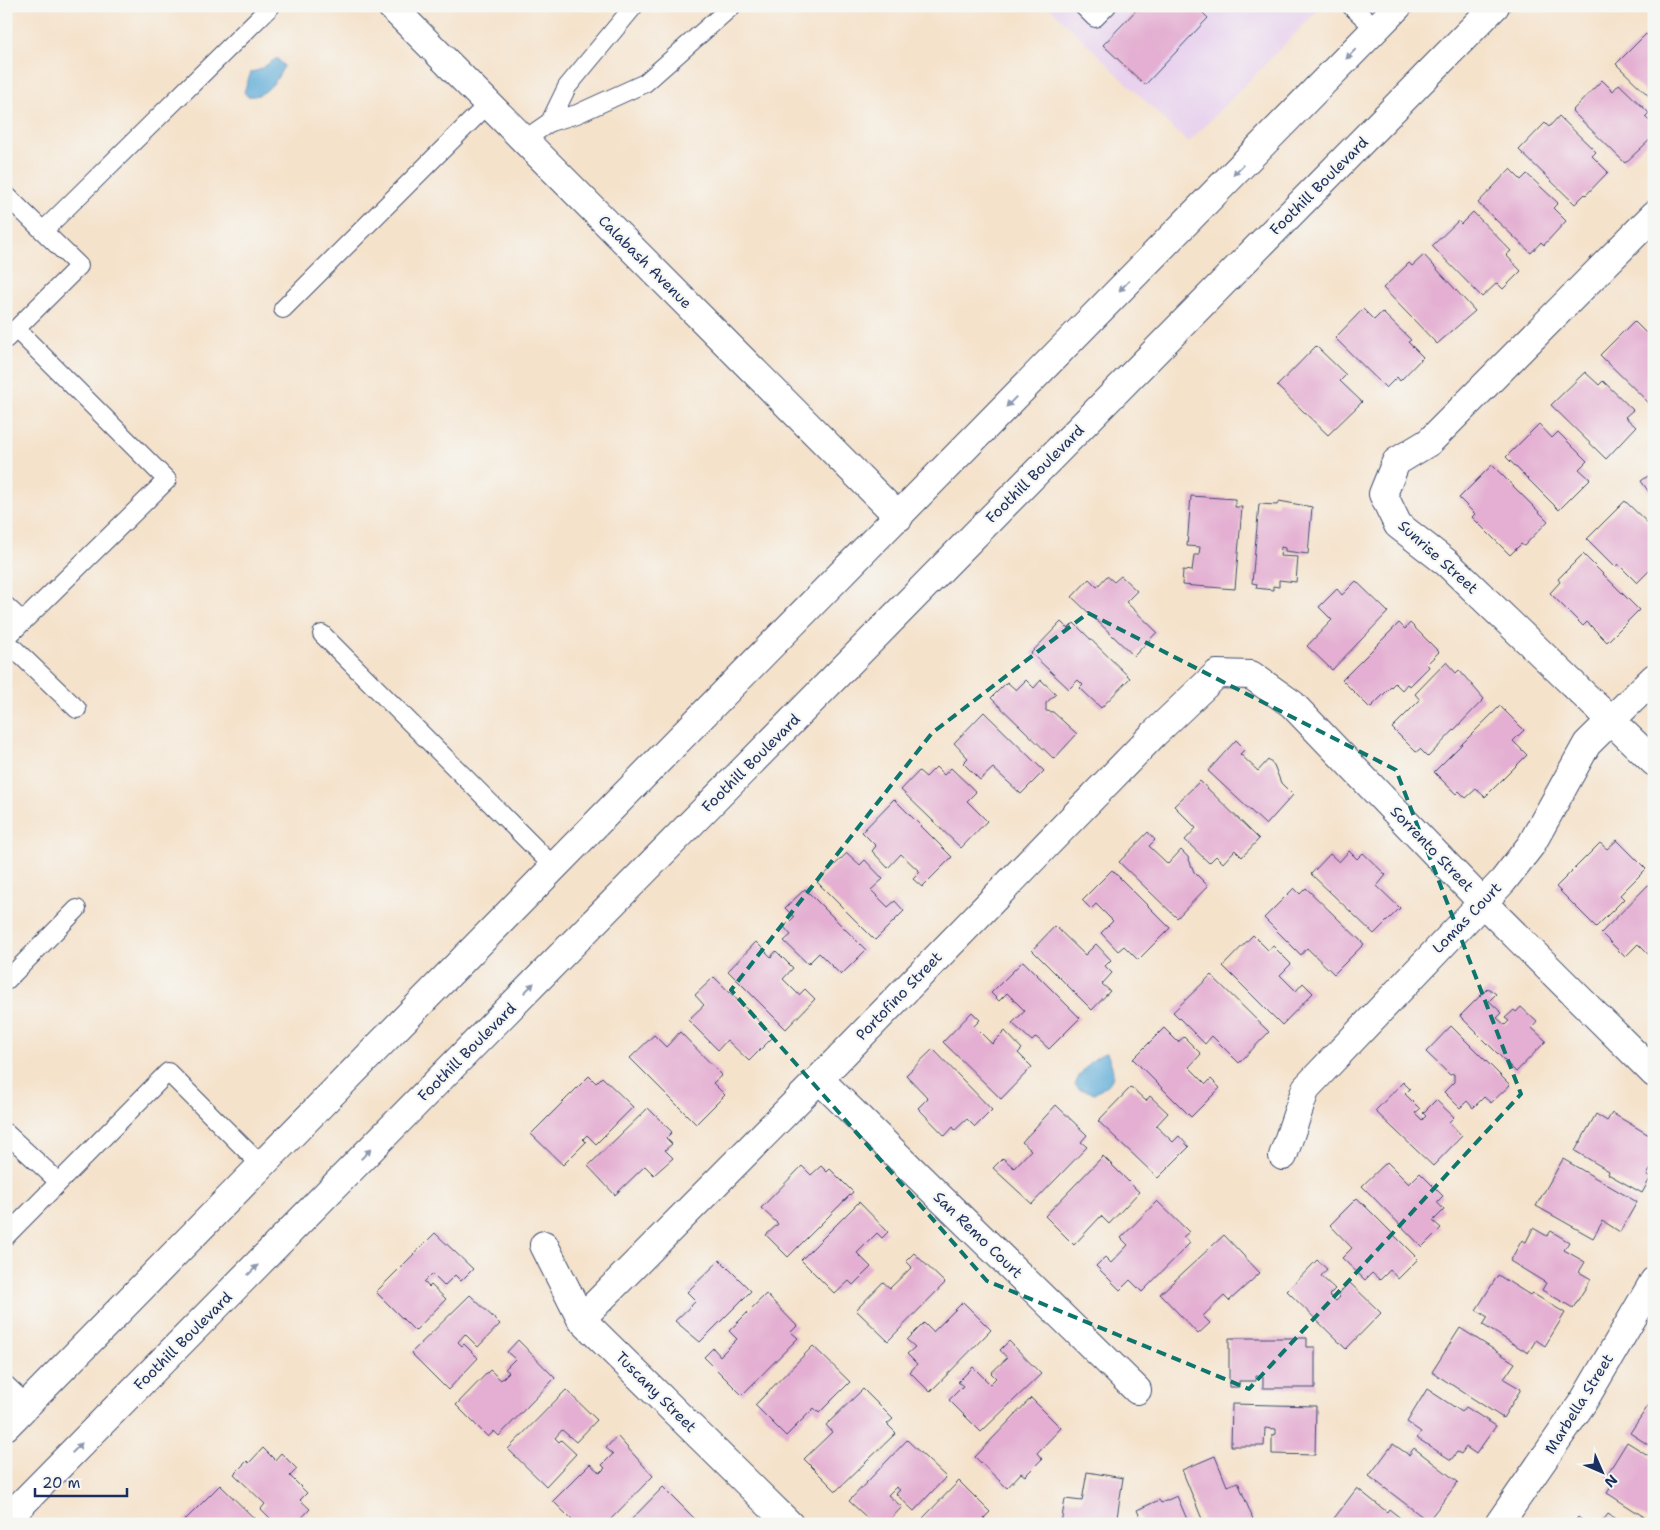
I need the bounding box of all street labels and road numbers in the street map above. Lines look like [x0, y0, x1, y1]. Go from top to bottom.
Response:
street label: Foothill Boulevard [1265, 132, 1373, 240]
street label: Calabash Avenue [594, 211, 696, 313]
street label: Foothill Boulevard [981, 420, 1089, 528]
street label: Sunrise Street [1394, 516, 1482, 598]
street label: Foothill Boulevard [697, 709, 805, 817]
street label: Sorrento Street [1386, 802, 1478, 896]
street label: Lomas Court [1428, 878, 1506, 958]
street label: Portofino Street [851, 947, 947, 1045]
street label: Foothill Boulevard [413, 998, 521, 1106]
street label: San Remo Court [929, 1187, 1027, 1283]
street label: Foothill Boulevard [129, 1287, 237, 1395]
street label: Tuscany Street [611, 1347, 701, 1437]
street label: Marbella Street [1540, 1350, 1618, 1458]

